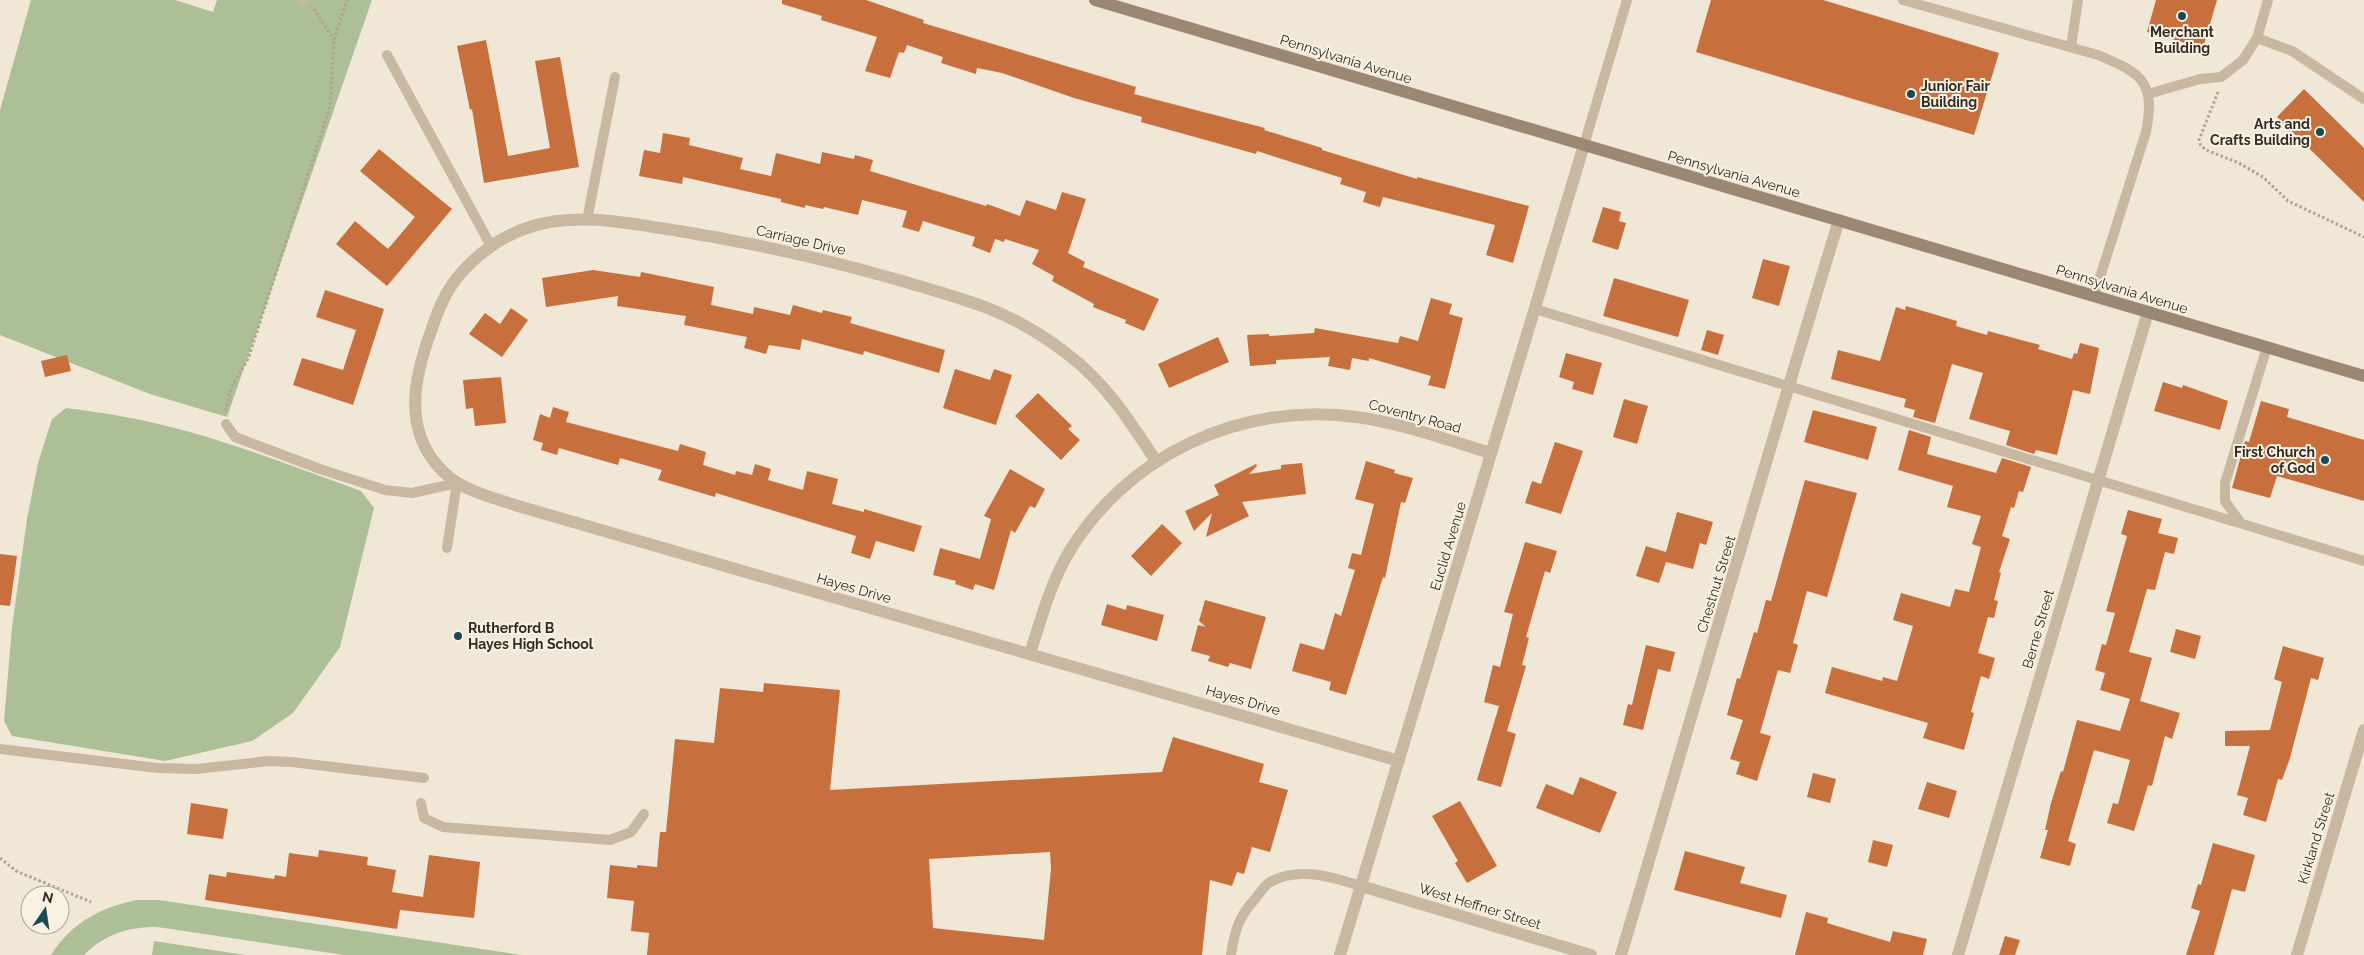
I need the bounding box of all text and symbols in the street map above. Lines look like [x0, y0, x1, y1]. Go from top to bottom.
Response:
marker: Merchant Building [2176, 10, 2188, 22]
place label: Merchant Building [2150, 24, 2215, 56]
street label: Pennsylvania Avenue [1278, 31, 1414, 87]
place label: Junior Fair Building [1921, 78, 1990, 110]
marker: Junior Fair Building [1905, 88, 1917, 100]
place label: Arts and Crafts Building [2210, 116, 2310, 148]
marker: Arts and Crafts Building [2314, 126, 2326, 138]
street label: Pennsylvania Avenue [1666, 147, 1802, 201]
street label: Carriage Drive [755, 222, 847, 258]
street label: Pennsylvania Avenue [2054, 261, 2190, 317]
street label: Coventry Road [1367, 396, 1463, 436]
place label: First Church of God [2234, 444, 2315, 476]
marker: First Church of God [2319, 454, 2331, 466]
street label: Euclid Avenue [1427, 500, 1469, 592]
street label: Chestnut Street [1694, 533, 1739, 635]
street label: Hayes Drive [815, 570, 893, 606]
street label: Berne Street [2019, 587, 2057, 670]
place label: Rutherford B Hayes High School [468, 620, 594, 652]
marker: Rutherford B Hayes High School [452, 630, 464, 642]
street label: Hayes Drive [1204, 682, 1282, 718]
street label: Kirkland Street [2294, 790, 2338, 886]
street label: West Heffner Street [1417, 880, 1543, 932]
north arrow [20, 885, 70, 935]
text: N [41, 888, 55, 906]

